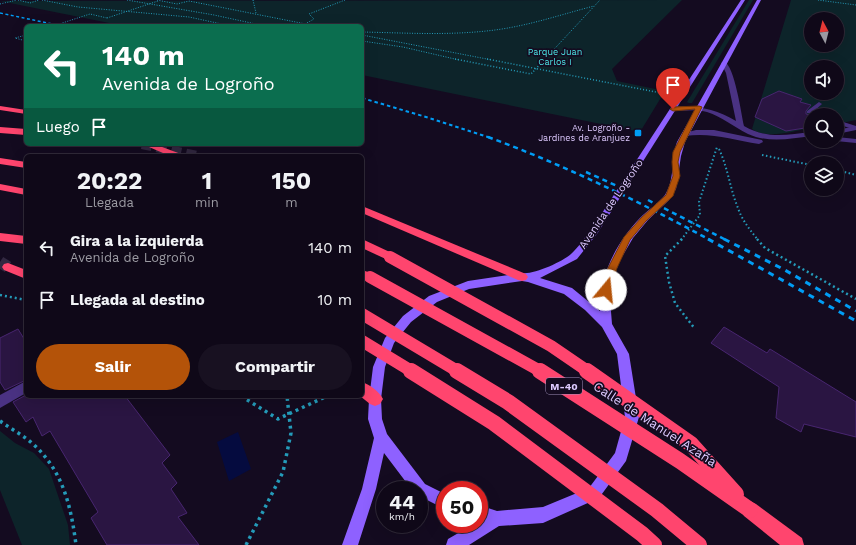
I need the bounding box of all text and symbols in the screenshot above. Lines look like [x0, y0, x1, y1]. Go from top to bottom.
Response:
north arrow [804, 12, 844, 52]
map controls [804, 12, 844, 196]
text: 140 m [102, 39, 185, 72]
icon: left [36, 40, 88, 92]
park label: Parque Juan Carlos I [528, 47, 582, 67]
button: sound [804, 60, 844, 100]
pin [656, 68, 690, 109]
text: Avenida de Logroño [102, 73, 275, 94]
icon: arrive [662, 74, 684, 96]
button: search [804, 108, 844, 148]
icon: arrive [88, 116, 110, 138]
text: Luego [36, 118, 80, 136]
place label: Av. Logroño - Jardines de Aranjuez [538, 123, 630, 143]
marker: Av. Logroño - Jardines de Aranjuez [633, 128, 643, 138]
button: layers [804, 156, 844, 196]
street label: Avenida de Logroño [576, 157, 646, 251]
text: 20:22 [77, 167, 142, 195]
text: 1 [202, 167, 212, 195]
text: 150 [272, 167, 311, 195]
text: Llegada [85, 195, 134, 210]
text: min [195, 195, 219, 210]
text: m [285, 195, 298, 210]
text: Gira a la izquierda [70, 232, 203, 250]
icon: left [36, 237, 58, 259]
text: 140 m [308, 239, 352, 257]
text: Avenida de Logroño [70, 250, 195, 265]
position arrow [585, 269, 627, 311]
icon: arrive [36, 289, 58, 311]
text: Llegada al destino [70, 291, 205, 309]
text: 10 m [317, 291, 352, 309]
button: Salir [36, 344, 190, 390]
button: Compartir [198, 344, 352, 390]
road number: M-40 [546, 378, 582, 394]
street label: Calle de Manuel Azaña [591, 379, 720, 470]
speed limit sign: 50 [436, 481, 488, 533]
text: 44 [389, 490, 415, 514]
text: km/h [389, 511, 415, 522]

